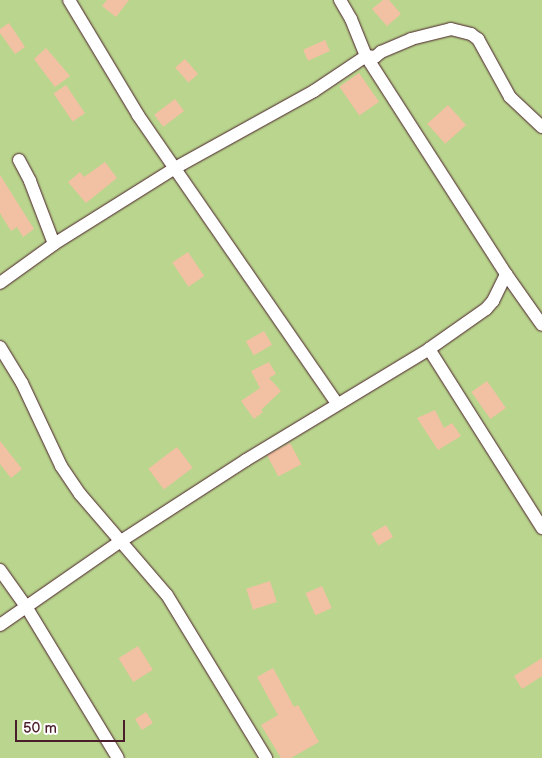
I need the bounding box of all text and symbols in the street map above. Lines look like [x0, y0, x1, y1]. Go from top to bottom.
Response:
scale bar [18, 710, 128, 742]
text: 50 m [23, 719, 57, 738]

